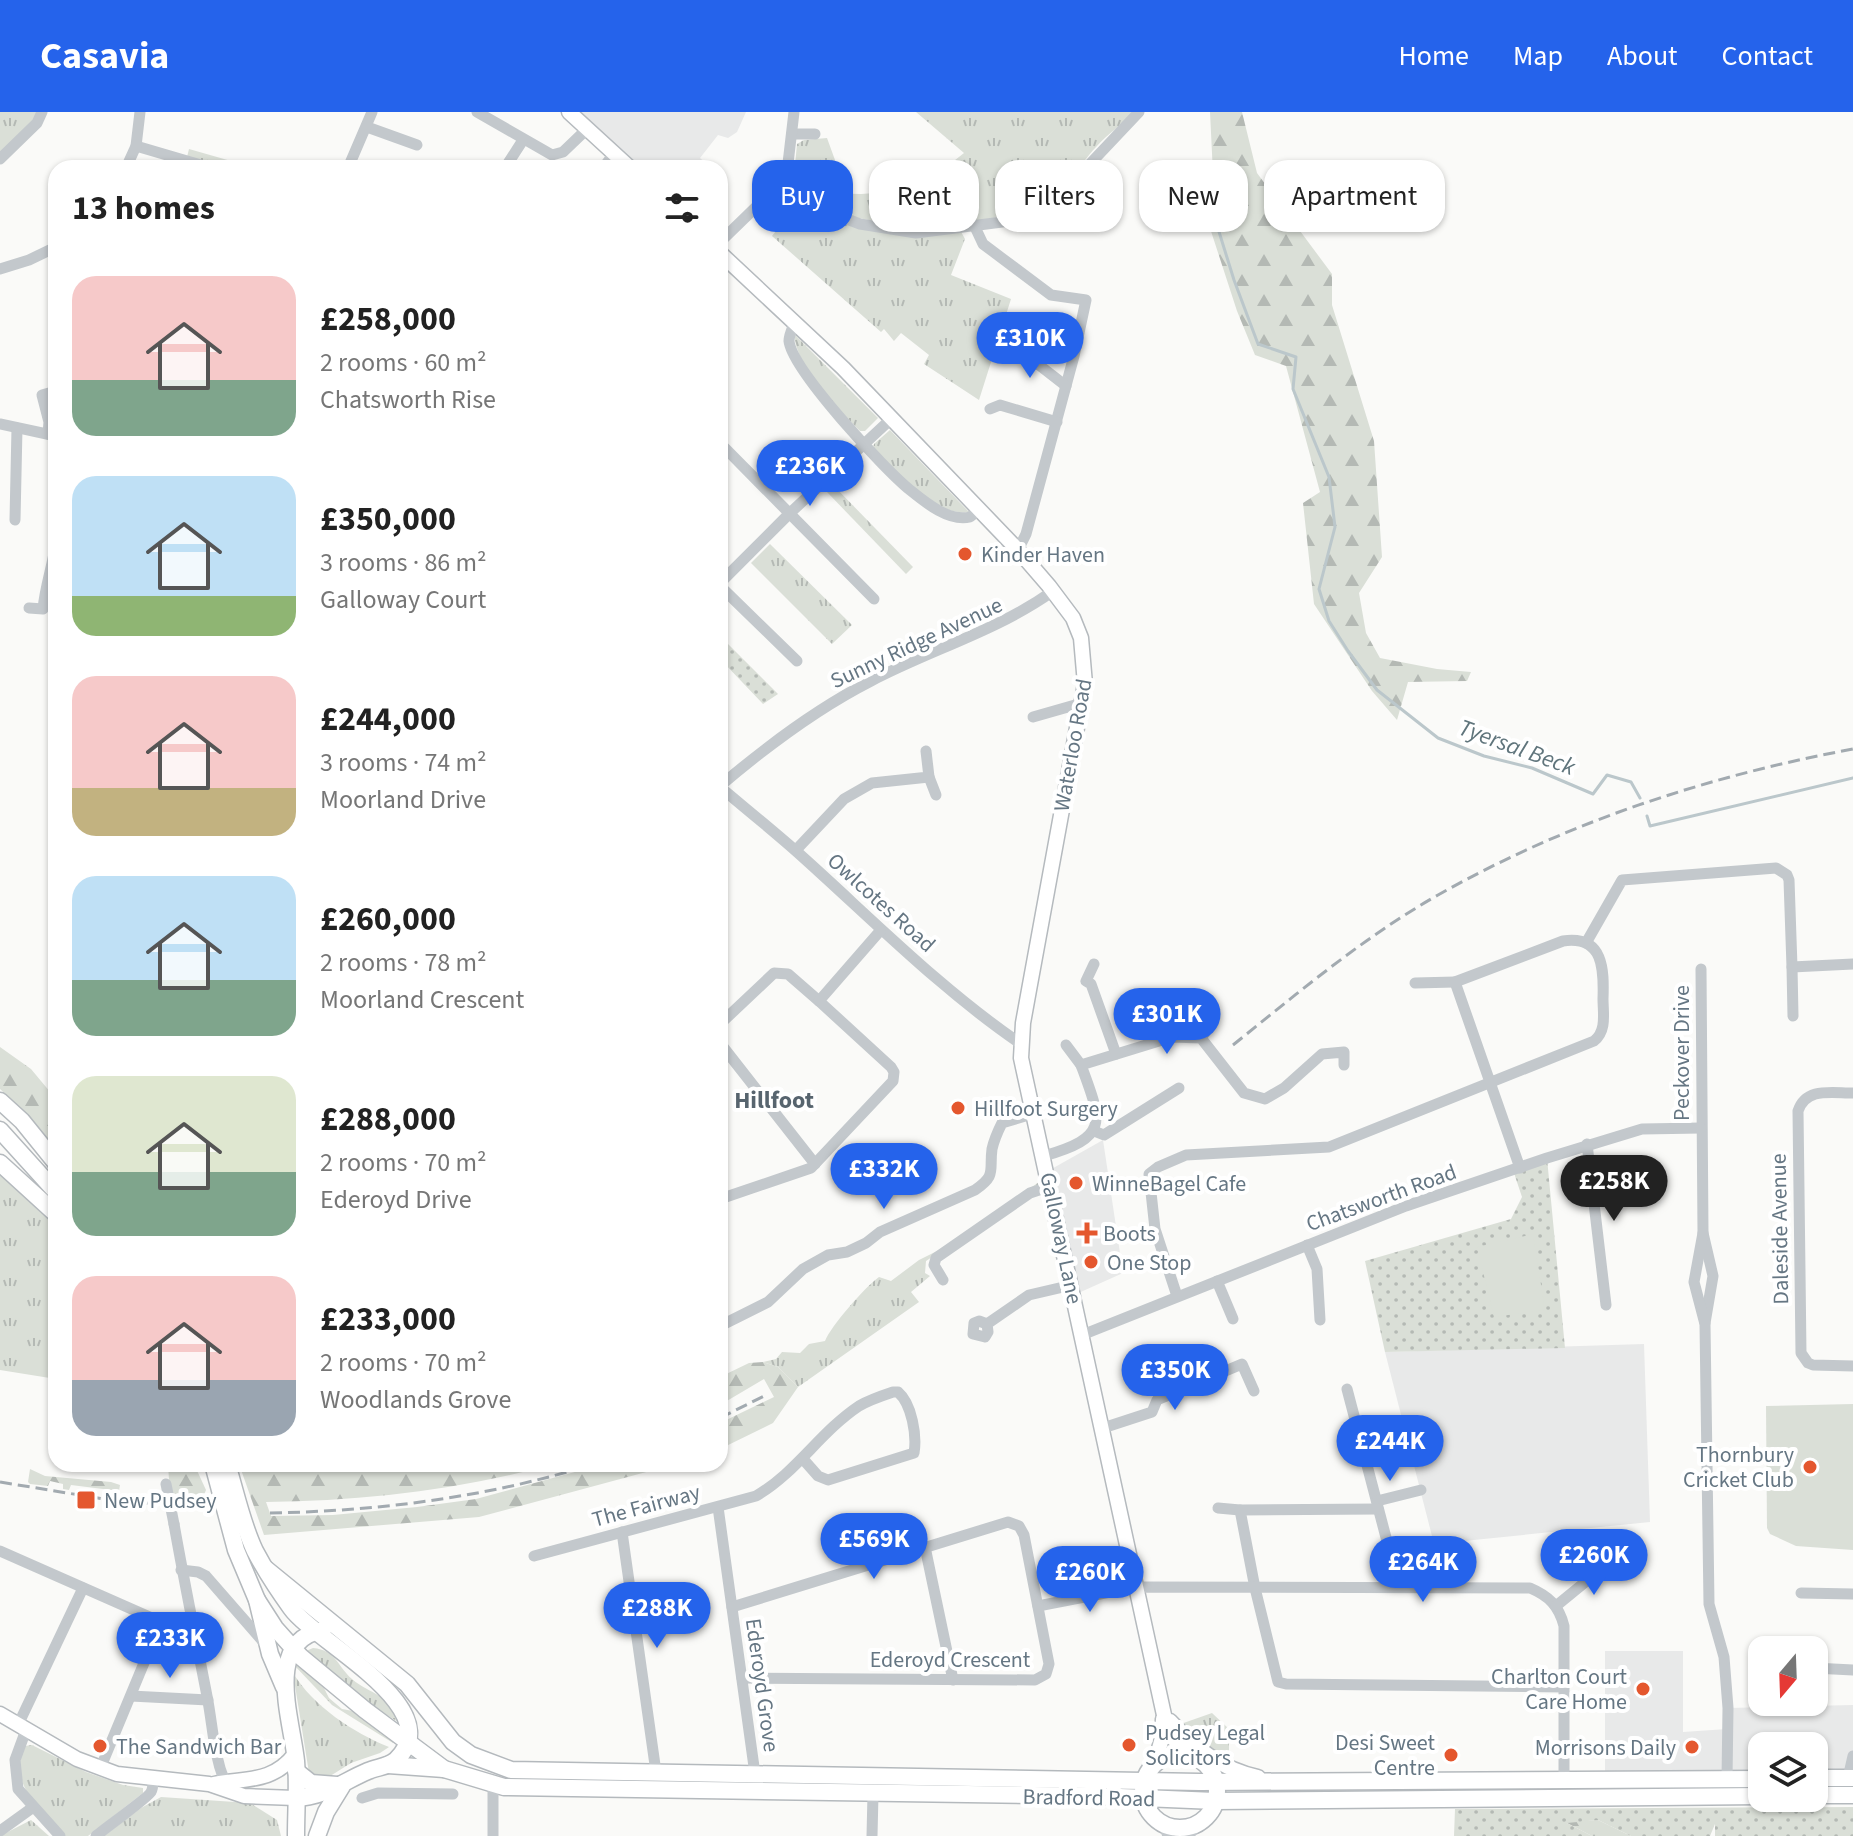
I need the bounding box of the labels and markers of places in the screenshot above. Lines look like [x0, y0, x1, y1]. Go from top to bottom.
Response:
pin: £310K [974, 312, 1086, 380]
pin: £236K [754, 440, 866, 508]
place label: Kinder Haven [981, 539, 1105, 571]
marker: Kinder Haven [956, 545, 974, 563]
pin: £301K [1111, 988, 1223, 1056]
place label: Hillfoot Surgery [974, 1093, 1119, 1125]
marker: Hillfoot Surgery [949, 1099, 967, 1117]
pin: £332K [828, 1143, 940, 1211]
pin: £258K [1558, 1155, 1670, 1223]
place label: WinneBagel Cafe [1092, 1168, 1246, 1200]
marker: WinneBagel Cafe [1067, 1174, 1085, 1192]
place label: Boots [1103, 1218, 1156, 1250]
marker: Boots [1078, 1224, 1096, 1242]
place label: One Stop [1107, 1247, 1191, 1279]
marker: One Stop [1082, 1253, 1100, 1271]
pin: £350K [1119, 1344, 1231, 1412]
pin: £244K [1334, 1415, 1446, 1483]
place label: Thornbury Cricket Club [1683, 1439, 1795, 1496]
marker: Thornbury Cricket Club [1801, 1458, 1819, 1476]
place label: New Pudsey [104, 1485, 217, 1517]
marker: New Pudsey [75, 1489, 97, 1511]
pin: £569K [818, 1513, 930, 1581]
pin: £260K [1538, 1529, 1650, 1597]
pin: £264K [1367, 1536, 1479, 1604]
pin: £260K [1034, 1546, 1146, 1614]
pin: £288K [601, 1582, 713, 1650]
pin: £233K [114, 1612, 226, 1680]
place label: Charlton Court Care Home [1491, 1661, 1628, 1718]
marker: Charlton Court Care Home [1634, 1680, 1652, 1698]
place label: Pudsey Legal Solicitors [1145, 1717, 1265, 1774]
place label: Desi Sweet Centre [1335, 1727, 1436, 1784]
place label: The Sandwich Bar [116, 1731, 282, 1763]
place label: Morrisons Daily [1535, 1732, 1677, 1764]
marker: Pudsey Legal Solicitors [1120, 1736, 1138, 1754]
marker: The Sandwich Bar [91, 1737, 109, 1755]
marker: Morrisons Daily [1683, 1738, 1701, 1756]
marker: Desi Sweet Centre [1442, 1746, 1460, 1764]

